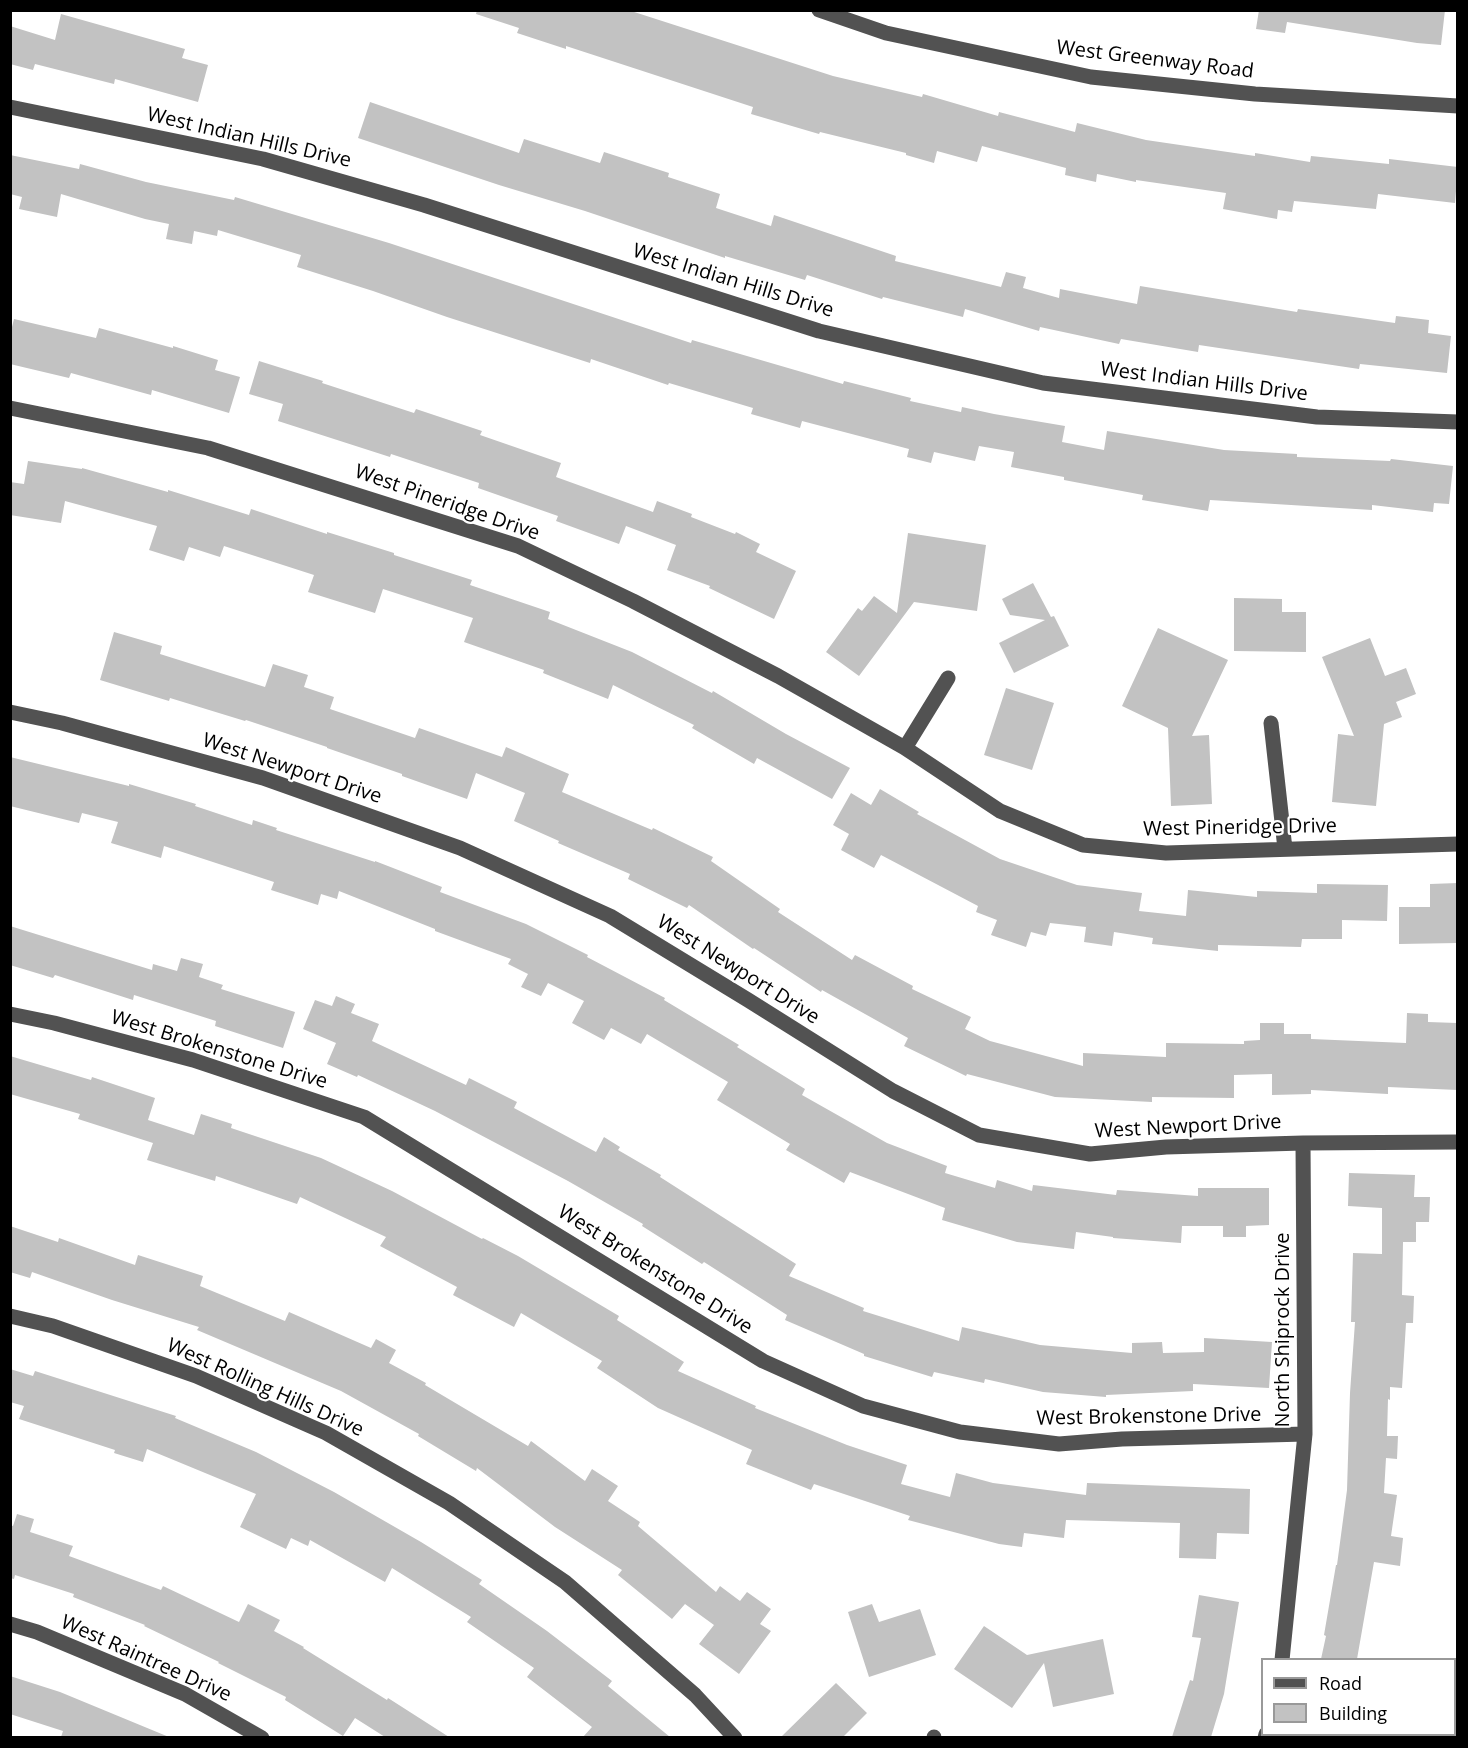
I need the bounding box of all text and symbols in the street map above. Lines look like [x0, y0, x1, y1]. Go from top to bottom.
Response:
street label: West Greenway Road [1055, 36, 1255, 84]
street label: West Indian Hills Drive [145, 103, 353, 173]
street label: West Indian Hills Drive [630, 239, 836, 323]
street label: West Indian Hills Drive [1099, 357, 1309, 407]
street label: West Pineridge Drive [351, 460, 543, 546]
street label: West Newport Drive [199, 729, 385, 809]
street label: West Pineridge Drive [1143, 814, 1337, 842]
street label: West Newport Drive [652, 910, 824, 1030]
street label: West Brokenstone Drive [108, 1006, 330, 1094]
street label: West Newport Drive [1094, 1110, 1282, 1144]
street label: West Brokenstone Drive [553, 1200, 757, 1340]
street label: North Shiprock Drive [1271, 1233, 1295, 1427]
street label: West Rolling Hills Drive [163, 1334, 367, 1442]
street label: West Brokenstone Drive [1036, 1403, 1262, 1431]
street label: West Raintree Drive [57, 1611, 235, 1707]
legend [1261, 1658, 1456, 1736]
text: Road [1319, 1671, 1362, 1695]
text: Building [1319, 1701, 1387, 1725]

